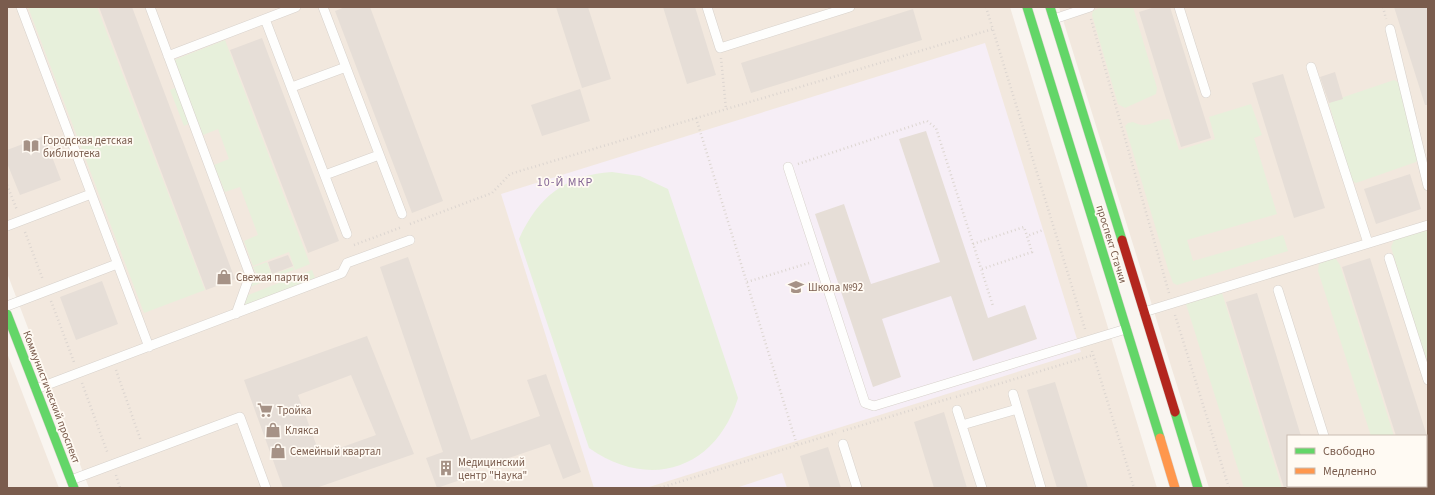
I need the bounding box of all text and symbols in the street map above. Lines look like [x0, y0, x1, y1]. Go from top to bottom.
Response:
place label: Городская детская библиотека [43, 133, 133, 161]
library icon: Городская детская библиотека [22, 137, 40, 155]
district label: 10-Й МКР [537, 174, 593, 191]
street label: проспект Стачки [1093, 203, 1131, 285]
shop icon: Свежая партия [215, 268, 233, 286]
place label: Свежая партия [236, 270, 309, 285]
school or university icon: Школа №92 [787, 278, 805, 296]
place label: Школа №92 [808, 280, 863, 295]
street label: Коммунистический проспект [19, 329, 84, 466]
supermarket icon: Тройка [256, 401, 274, 419]
place label: Тройка [277, 403, 312, 418]
shop icon: Клякса [264, 421, 282, 439]
place label: Клякса [285, 423, 319, 438]
legend [1287, 435, 1427, 487]
shop icon: Семейный квартал [269, 442, 287, 460]
text: Свободно [1323, 443, 1375, 460]
place label: Семейный квартал [290, 444, 381, 459]
place label: Медицинский центр "Наука" [458, 455, 527, 483]
building icon: Медицинский центр "Наука" [437, 459, 455, 477]
text: Медленно [1323, 463, 1377, 480]

